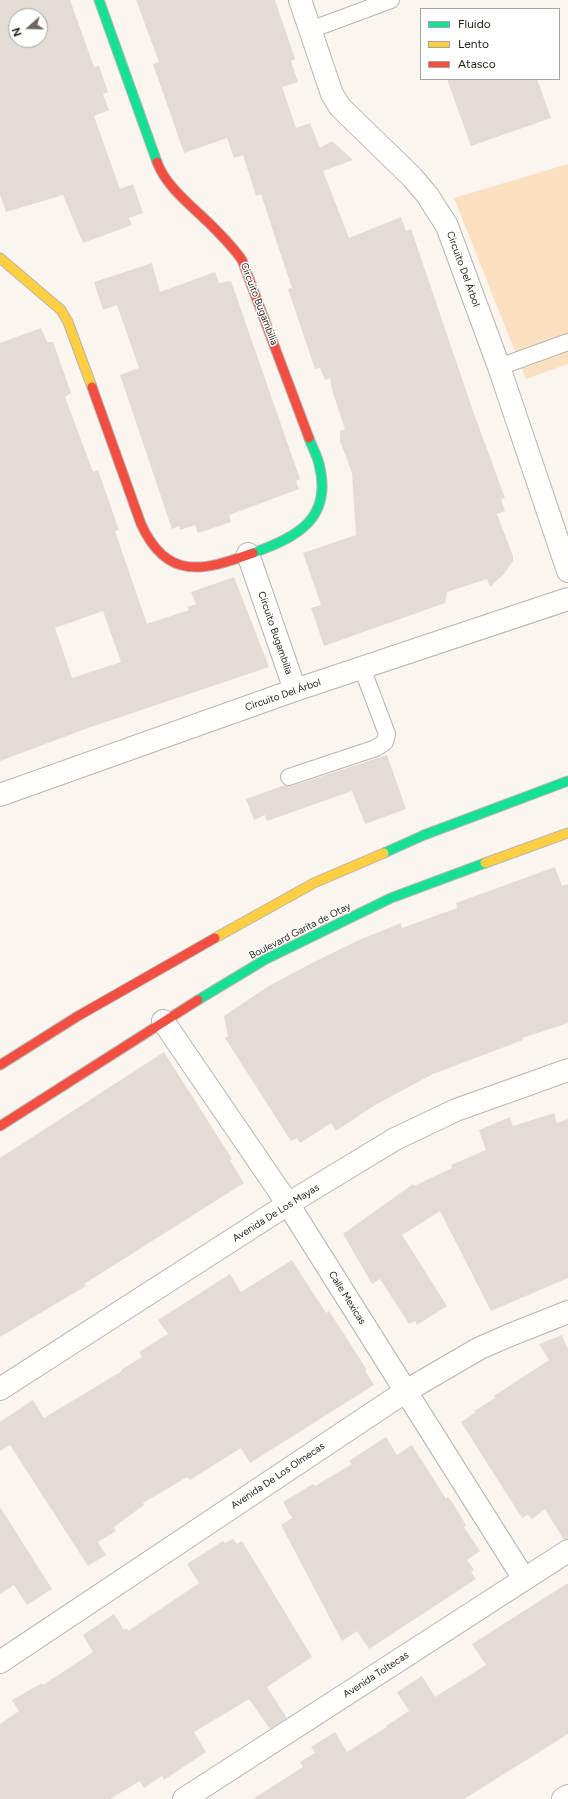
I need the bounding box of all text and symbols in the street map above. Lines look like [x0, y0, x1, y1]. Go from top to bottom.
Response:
north arrow [8, 8, 48, 48]
legend [420, 8, 560, 80]
text: Fluido [458, 17, 491, 31]
text: N [10, 26, 25, 38]
text: Lento [458, 37, 489, 51]
text: Atasco [458, 57, 496, 71]
street label: Circuito Del Árbol [444, 230, 482, 308]
street label: Circuito Bugambilia [238, 261, 280, 347]
street label: Circuito Bugambilia [255, 590, 295, 676]
street label: Circuito Del Árbol [244, 676, 322, 714]
street label: Boulevard Garita de Otay [247, 900, 353, 962]
street label: Avenida De Los Mayas [230, 1181, 322, 1245]
street label: Calle Mexicas [326, 1269, 368, 1327]
street label: Avenida De Los Olmecas [229, 1440, 327, 1512]
street label: Avenida Toltecas [341, 1649, 411, 1701]

